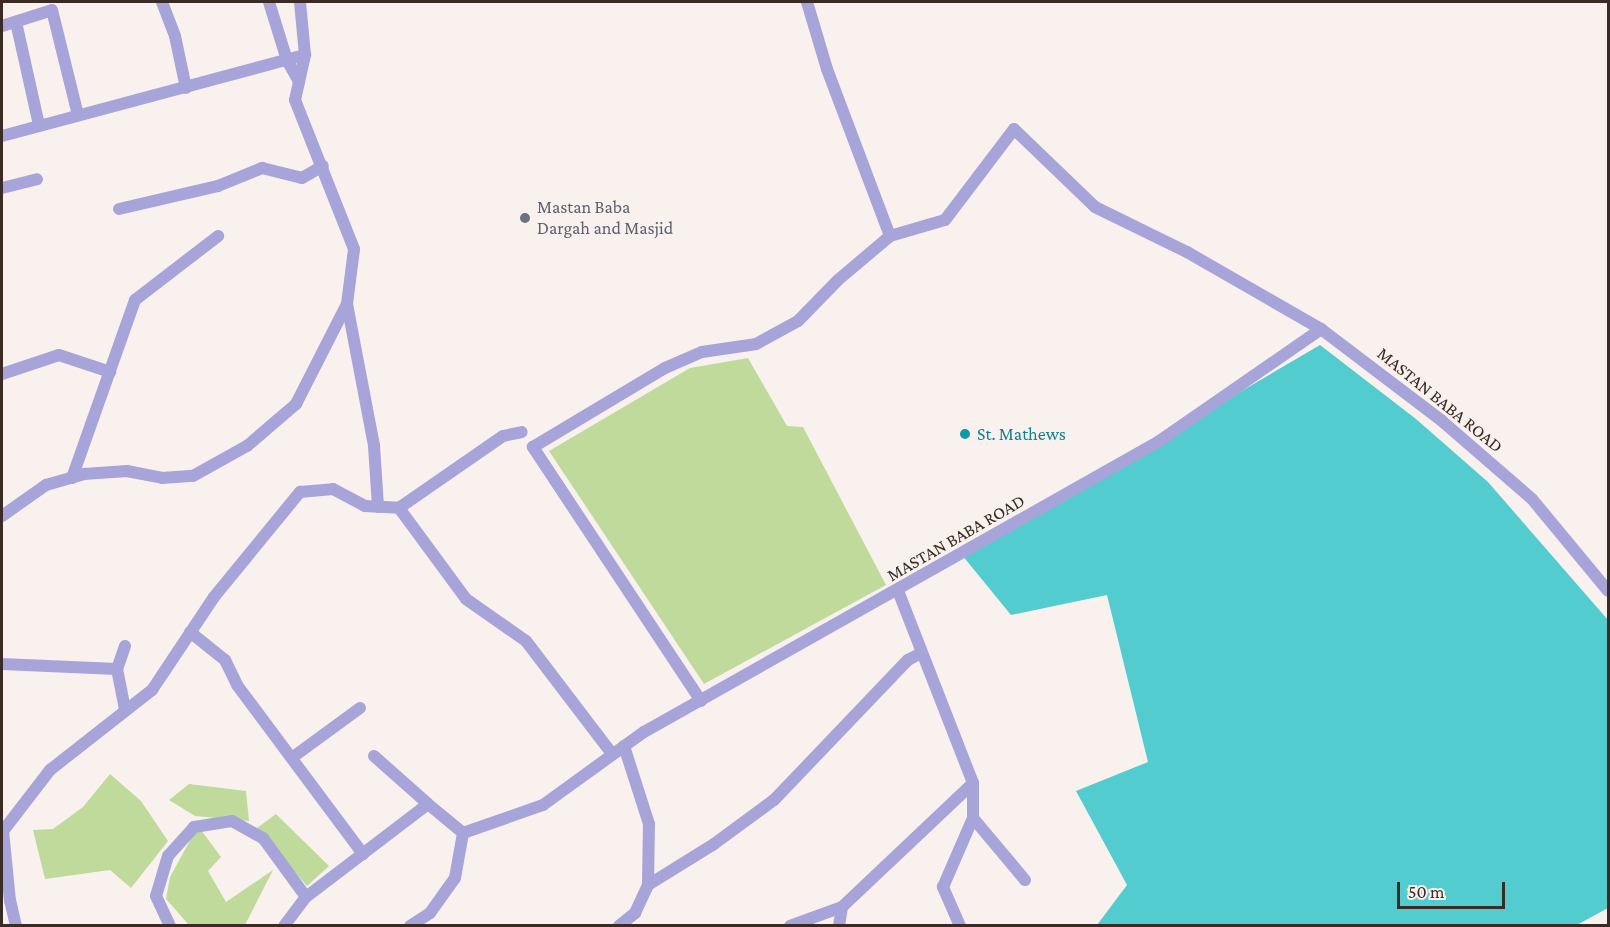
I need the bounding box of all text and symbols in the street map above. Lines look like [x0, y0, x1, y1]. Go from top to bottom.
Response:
place label: Mastan Baba Dargah and Masjid [537, 197, 673, 240]
marker: Mastan Baba Dargah and Masjid [518, 211, 532, 225]
street label: MASTAN BABA ROAD [1373, 343, 1507, 457]
place label: St. Mathews [977, 423, 1066, 445]
marker: St. Mathews [958, 427, 972, 441]
street label: MASTAN BABA ROAD [883, 490, 1029, 586]
scale bar [1400, 870, 1508, 908]
text: 50 m [1408, 882, 1445, 902]

